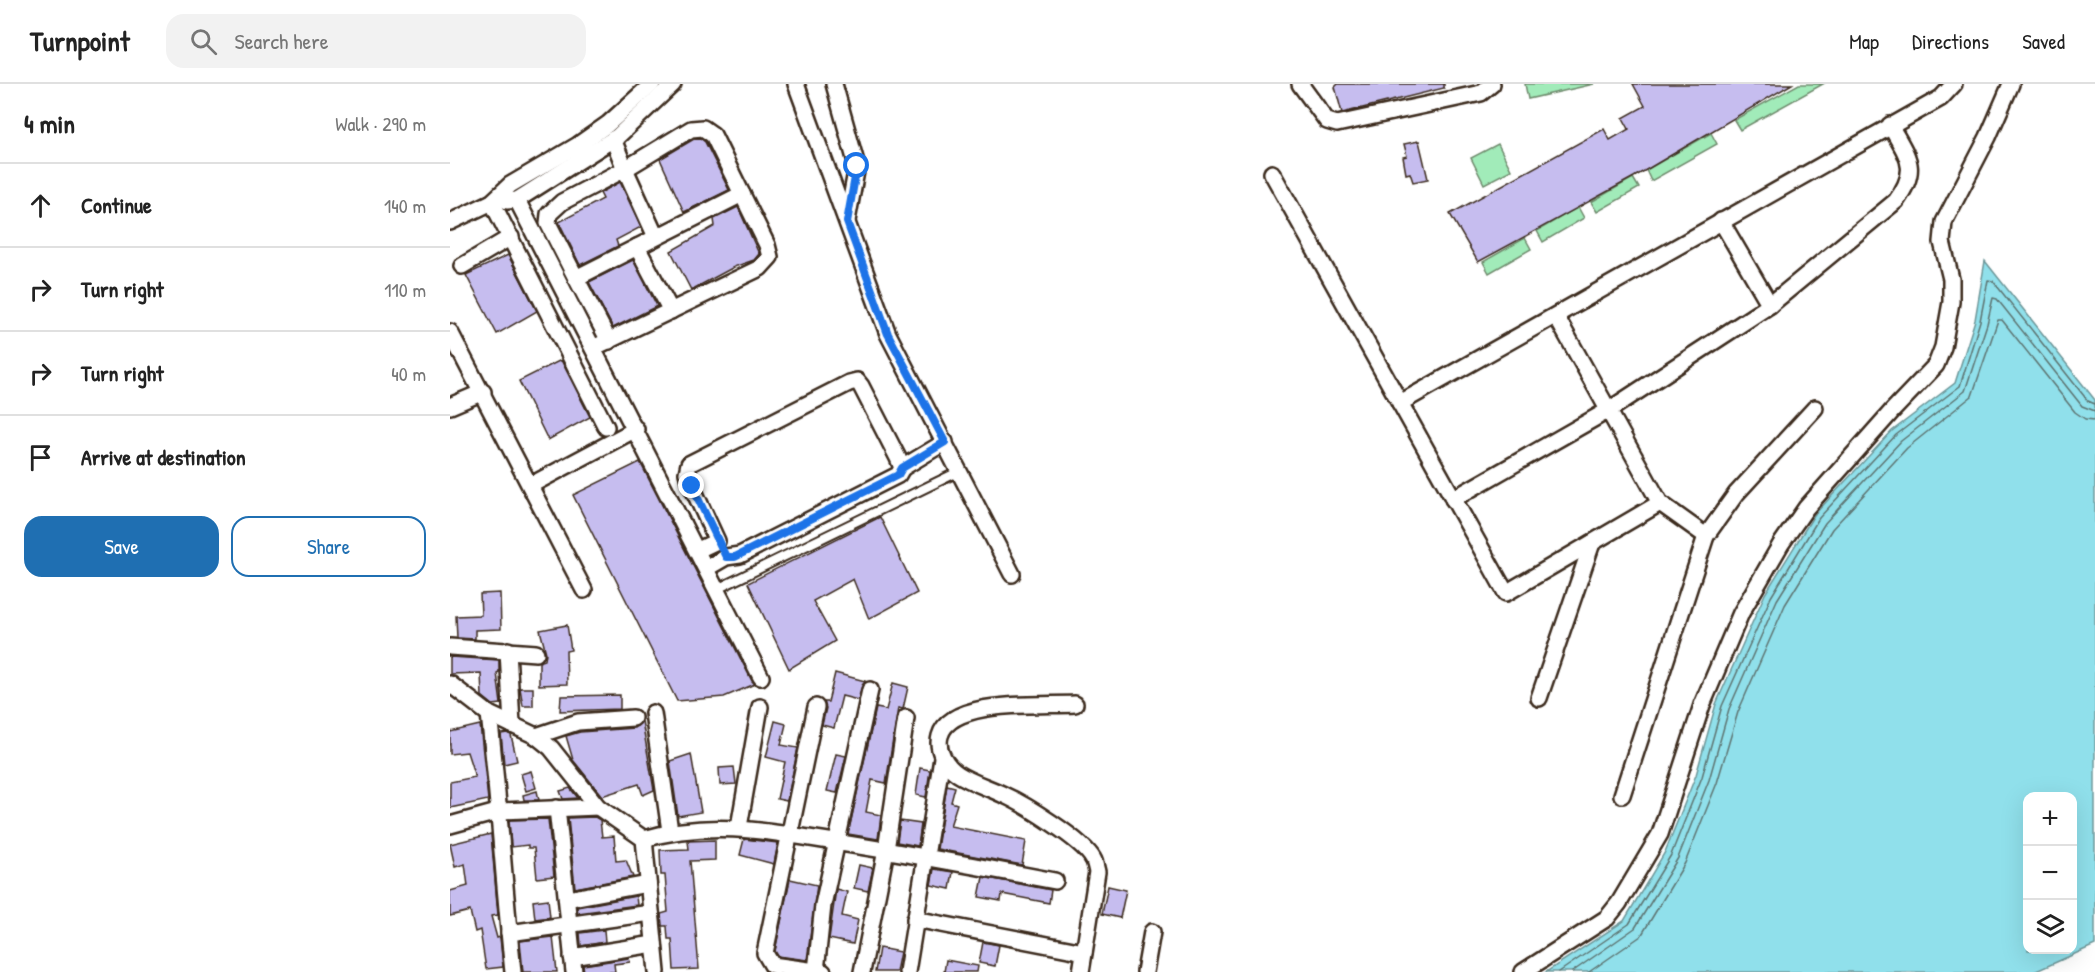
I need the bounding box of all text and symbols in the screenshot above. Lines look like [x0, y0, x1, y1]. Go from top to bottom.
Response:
search box [166, 14, 586, 68]
text: Turnpoint [30, 22, 130, 60]
icon: search [187, 25, 220, 58]
text: Search here [235, 26, 329, 56]
text: Map [1849, 27, 1879, 56]
text: Directions [1912, 27, 1989, 56]
text: Saved [2022, 27, 2065, 56]
text: 4 min [24, 106, 75, 141]
text: Walk · 290 m [335, 110, 426, 137]
route start [843, 152, 869, 178]
icon: ahead [24, 189, 57, 222]
text: Continue [81, 190, 152, 220]
text: 140 m [384, 192, 426, 219]
icon: right [24, 273, 57, 306]
text: Turn right [81, 274, 164, 304]
text: 110 m [384, 276, 426, 303]
icon: right [24, 357, 57, 390]
text: Turn right [81, 358, 164, 388]
text: 40 m [391, 360, 426, 387]
icon: arrive [24, 441, 57, 474]
text: Arrive at destination [81, 442, 246, 472]
route end [678, 472, 704, 498]
button: Save [24, 516, 219, 577]
button: Share [231, 516, 426, 577]
map controls [2023, 792, 2077, 954]
button: + [2023, 792, 2077, 846]
button: − [2023, 846, 2077, 900]
button: layers [2023, 900, 2077, 954]

